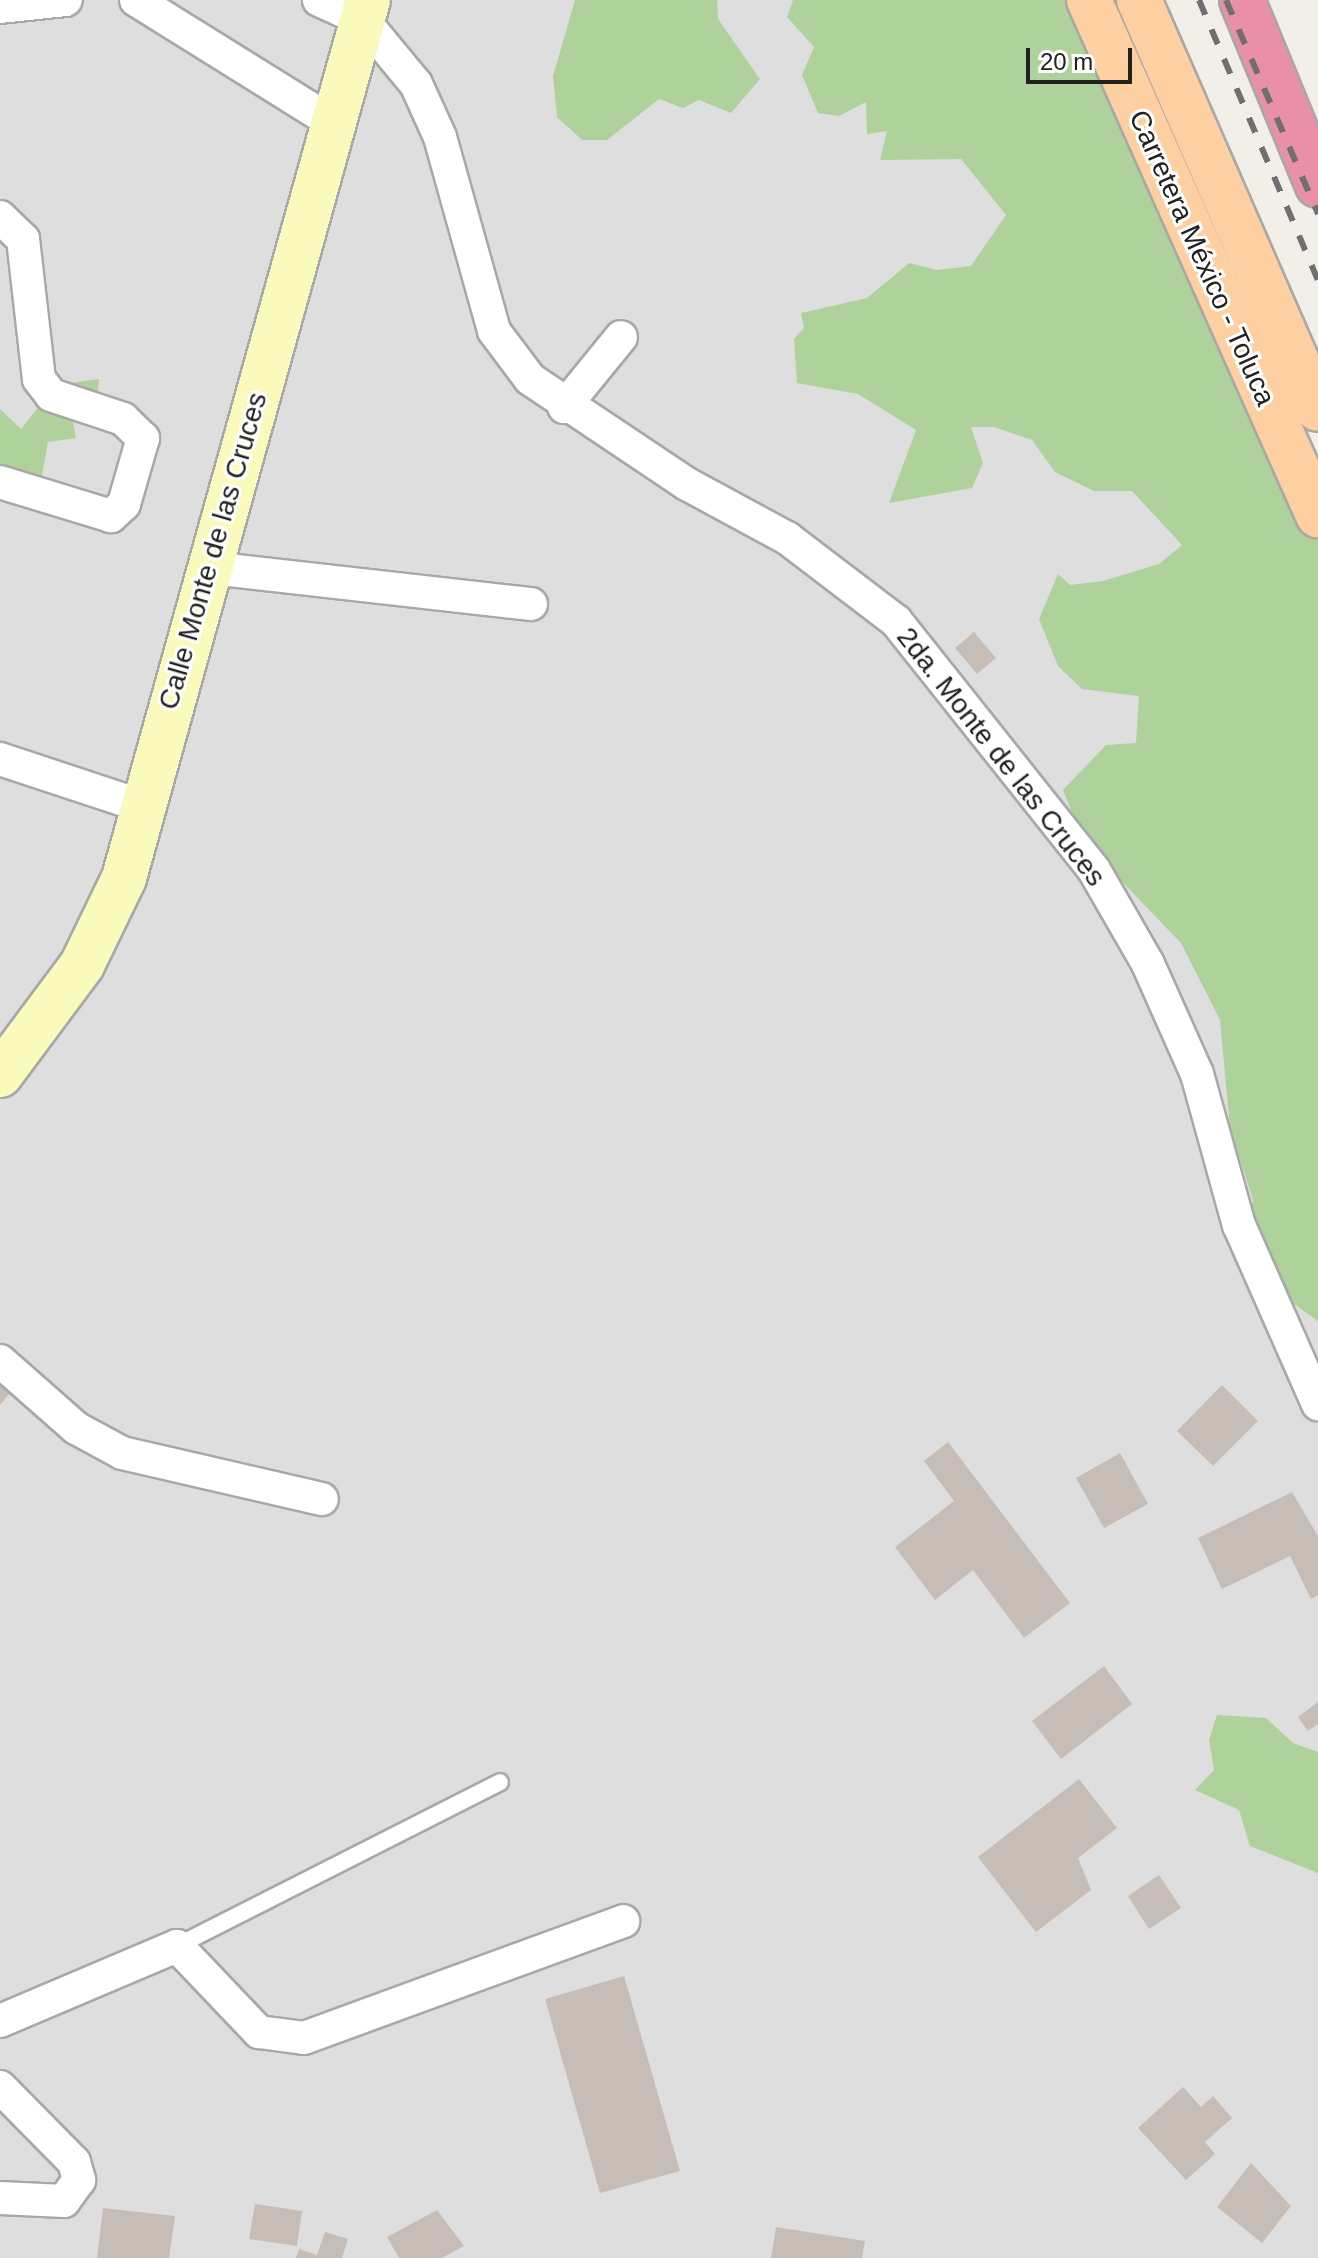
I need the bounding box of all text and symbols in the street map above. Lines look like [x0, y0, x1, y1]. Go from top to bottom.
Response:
scale bar [1030, 32, 1136, 82]
text: 20 m [1040, 48, 1093, 75]
street label: Carretera México - Toluca [1121, 105, 1283, 411]
street label: Calle Monte de las Cruces [152, 389, 274, 713]
street label: 2da. Monte de las Cruces [890, 621, 1112, 893]

